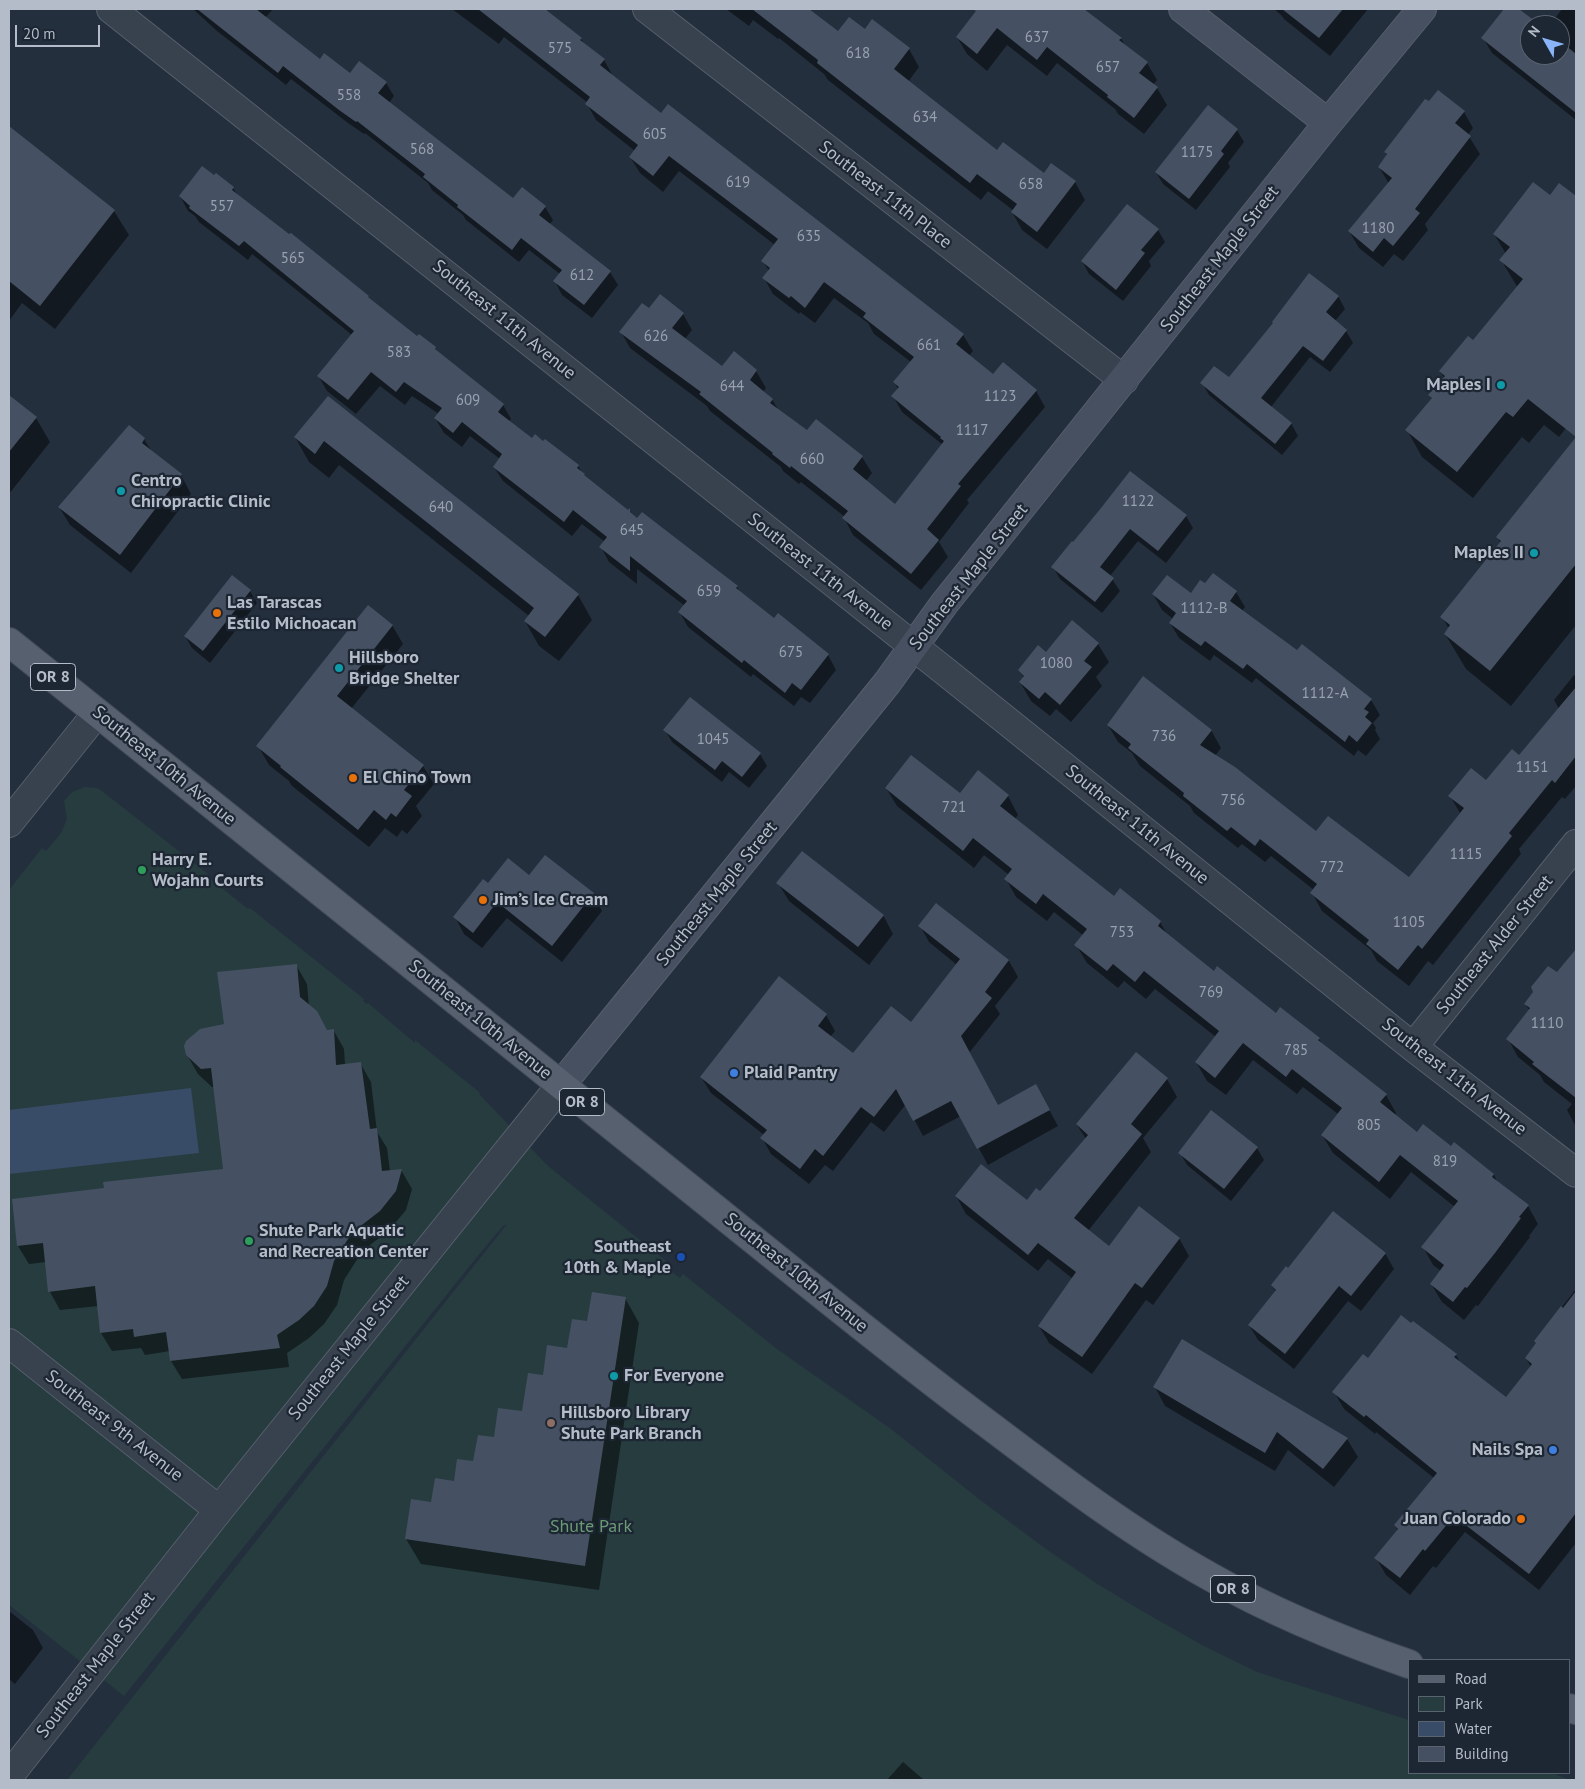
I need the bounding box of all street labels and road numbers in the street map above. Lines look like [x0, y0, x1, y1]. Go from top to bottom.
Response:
street label: Southeast 11th Place [814, 136, 956, 254]
street label: Southeast Maple Street [1156, 182, 1284, 336]
street label: Southeast 11th Avenue [428, 256, 580, 384]
street label: Southeast Maple Street [905, 500, 1033, 654]
street label: Southeast 11th Avenue [743, 509, 897, 635]
road number: OR 8 [30, 664, 76, 690]
street label: Southeast 10th Avenue [88, 702, 240, 830]
street label: Southeast 11th Avenue [1061, 761, 1213, 889]
street label: Southeast Maple Street [652, 817, 782, 971]
street label: Southeast Alder Street [1432, 871, 1558, 1019]
street label: Southeast 10th Avenue [404, 956, 556, 1084]
street label: Southeast 11th Avenue [1377, 1014, 1531, 1140]
road number: OR 8 [560, 1088, 604, 1116]
street label: Southeast 10th Avenue [720, 1209, 872, 1337]
street label: Southeast Maple Street [284, 1271, 414, 1425]
street label: Southeast 9th Avenue [41, 1366, 187, 1486]
road number: OR 8 [1210, 1576, 1256, 1602]
street label: Southeast Maple Street [32, 1588, 160, 1742]

